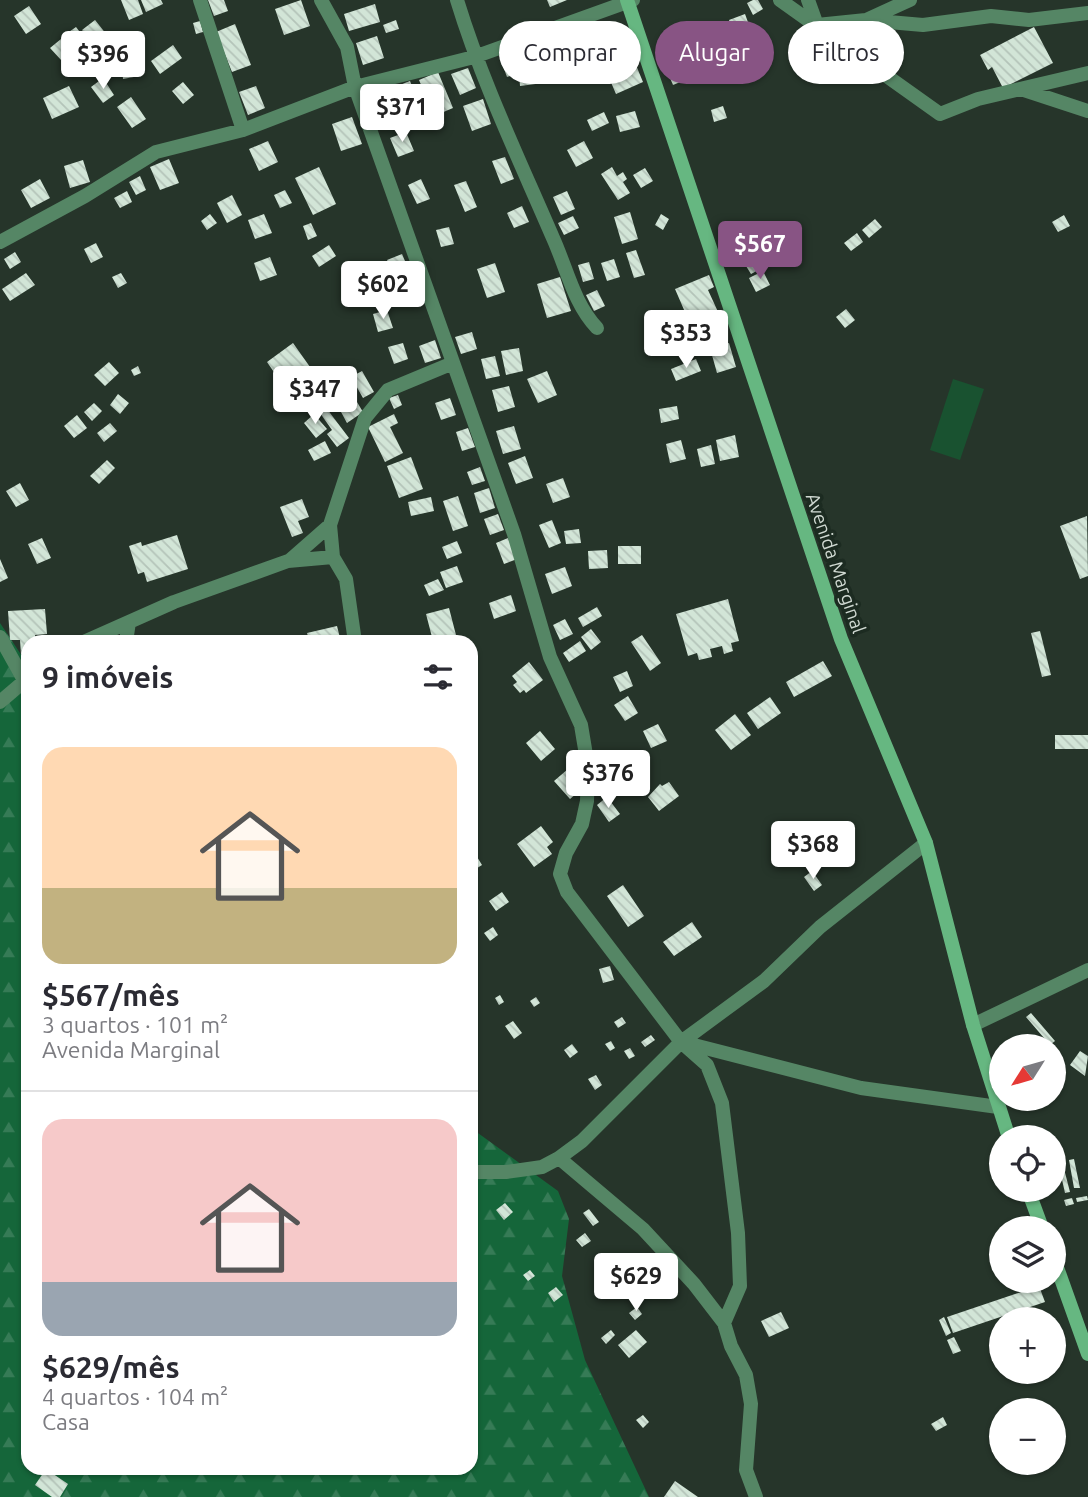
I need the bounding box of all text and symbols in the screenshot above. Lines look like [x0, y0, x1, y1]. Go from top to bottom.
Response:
chip: Comprar [499, 21, 641, 84]
chip: Alugar [655, 21, 774, 84]
chip: Filtros [788, 21, 904, 84]
pin: $396 [62, 32, 144, 91]
text: $396 [77, 41, 129, 66]
pin: $371 [361, 85, 443, 144]
text: $371 [376, 94, 428, 119]
pin: $567 [719, 222, 801, 281]
text: $567 [734, 231, 786, 256]
pin: $602 [342, 262, 424, 321]
text: $602 [357, 271, 409, 296]
pin: $353 [645, 310, 727, 370]
text: $353 [660, 320, 712, 345]
pin: $347 [274, 366, 356, 426]
text: $347 [289, 376, 341, 401]
street label: Avenida Marginal [802, 490, 870, 636]
icon: filters [419, 658, 457, 696]
text: 9 imóveis [42, 660, 173, 694]
pin: $376 [567, 750, 649, 810]
text: $376 [582, 760, 634, 785]
icon: home [187, 793, 313, 919]
pin: $368 [772, 822, 854, 881]
text: $368 [787, 831, 839, 856]
text: $567/mês [42, 978, 180, 1012]
text: 3 quartos · 101 m² [42, 1012, 228, 1037]
north arrow [989, 1034, 1066, 1111]
map controls [989, 1034, 1066, 1475]
text: Avenida Marginal [42, 1037, 220, 1062]
button: locate [989, 1125, 1066, 1202]
icon: home [187, 1165, 313, 1291]
button: layers [989, 1216, 1066, 1293]
pin: $629 [595, 1254, 677, 1313]
text: $629 [610, 1263, 662, 1288]
button: + [989, 1307, 1066, 1384]
text: $629/mês [42, 1350, 180, 1384]
text: 4 quartos · 104 m² [42, 1384, 228, 1409]
button: − [989, 1398, 1066, 1475]
text: Casa [42, 1409, 90, 1434]

